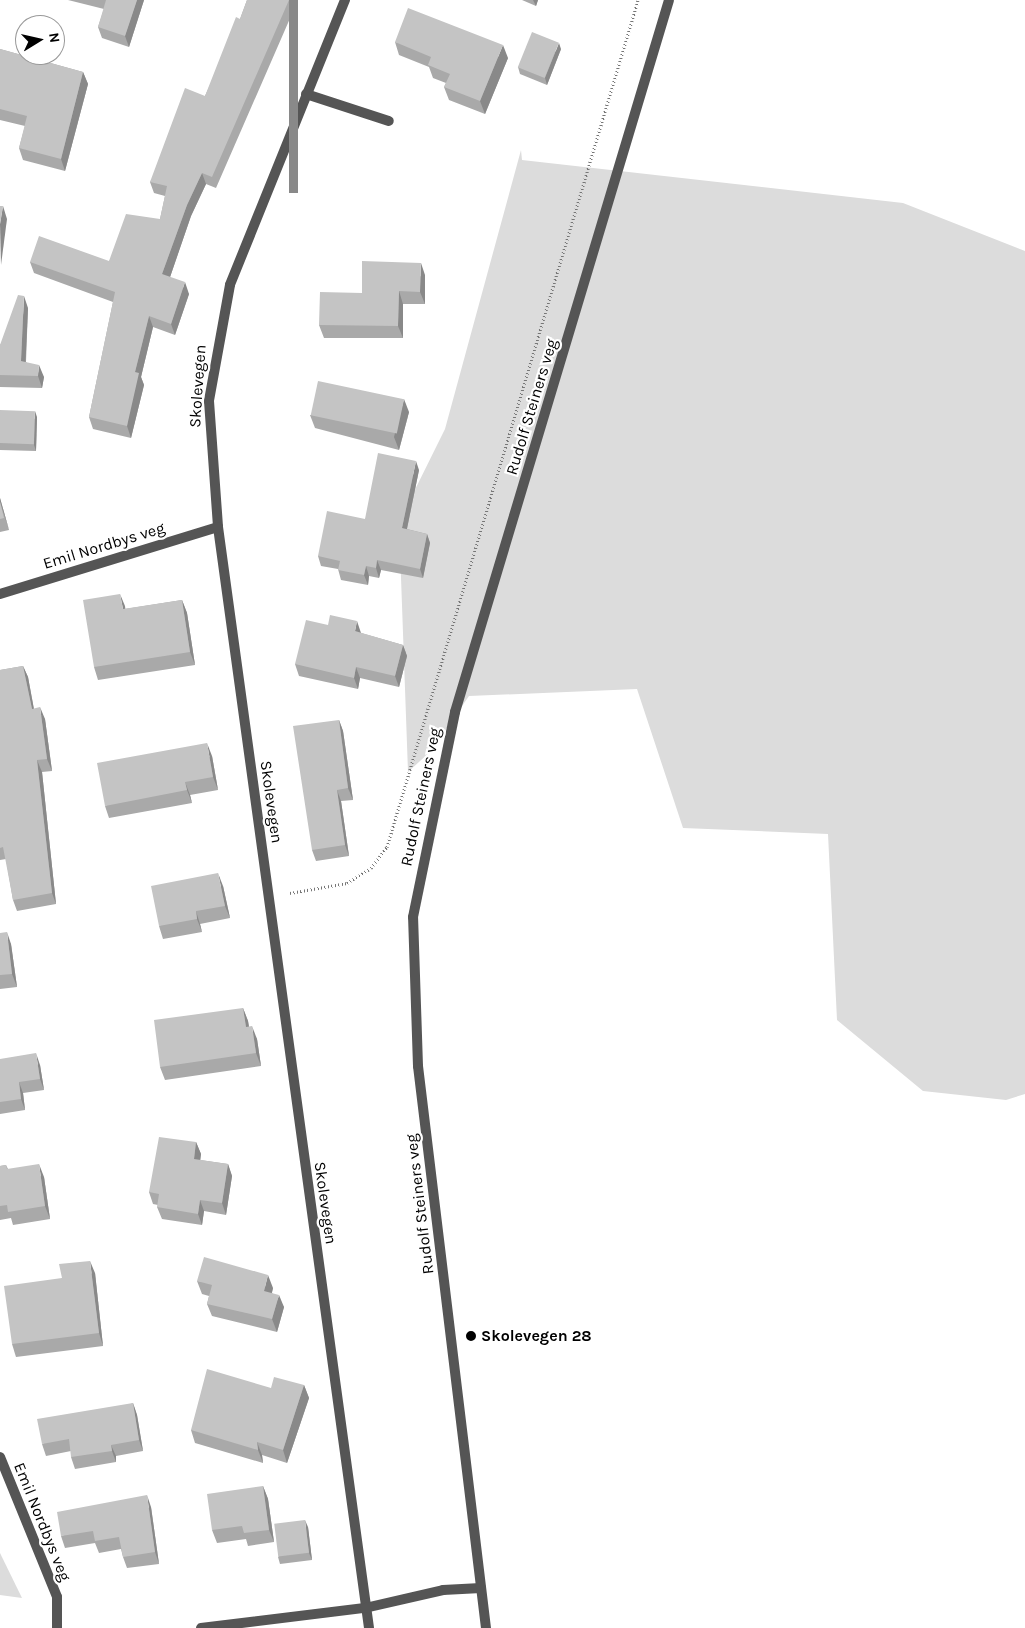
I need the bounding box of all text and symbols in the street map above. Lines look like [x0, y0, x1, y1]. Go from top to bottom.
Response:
north arrow [15, 15, 65, 65]
text: N [45, 31, 64, 44]
street label: Rudolf Steiners veg [502, 337, 562, 477]
street label: Skolevegen [186, 344, 210, 428]
street label: Emil Nordbys veg [41, 518, 167, 574]
street label: Rudolf Steiners veg [397, 726, 445, 868]
street label: Skolevegen [256, 759, 286, 845]
street label: Rudolf Steiners veg [402, 1133, 438, 1275]
street label: Skolevegen [310, 1160, 340, 1246]
place label: Skolevegen 28 [481, 1326, 592, 1346]
marker: Skolevegen 28 [465, 1330, 477, 1342]
street label: Emil Nordbys veg [9, 1460, 75, 1584]

